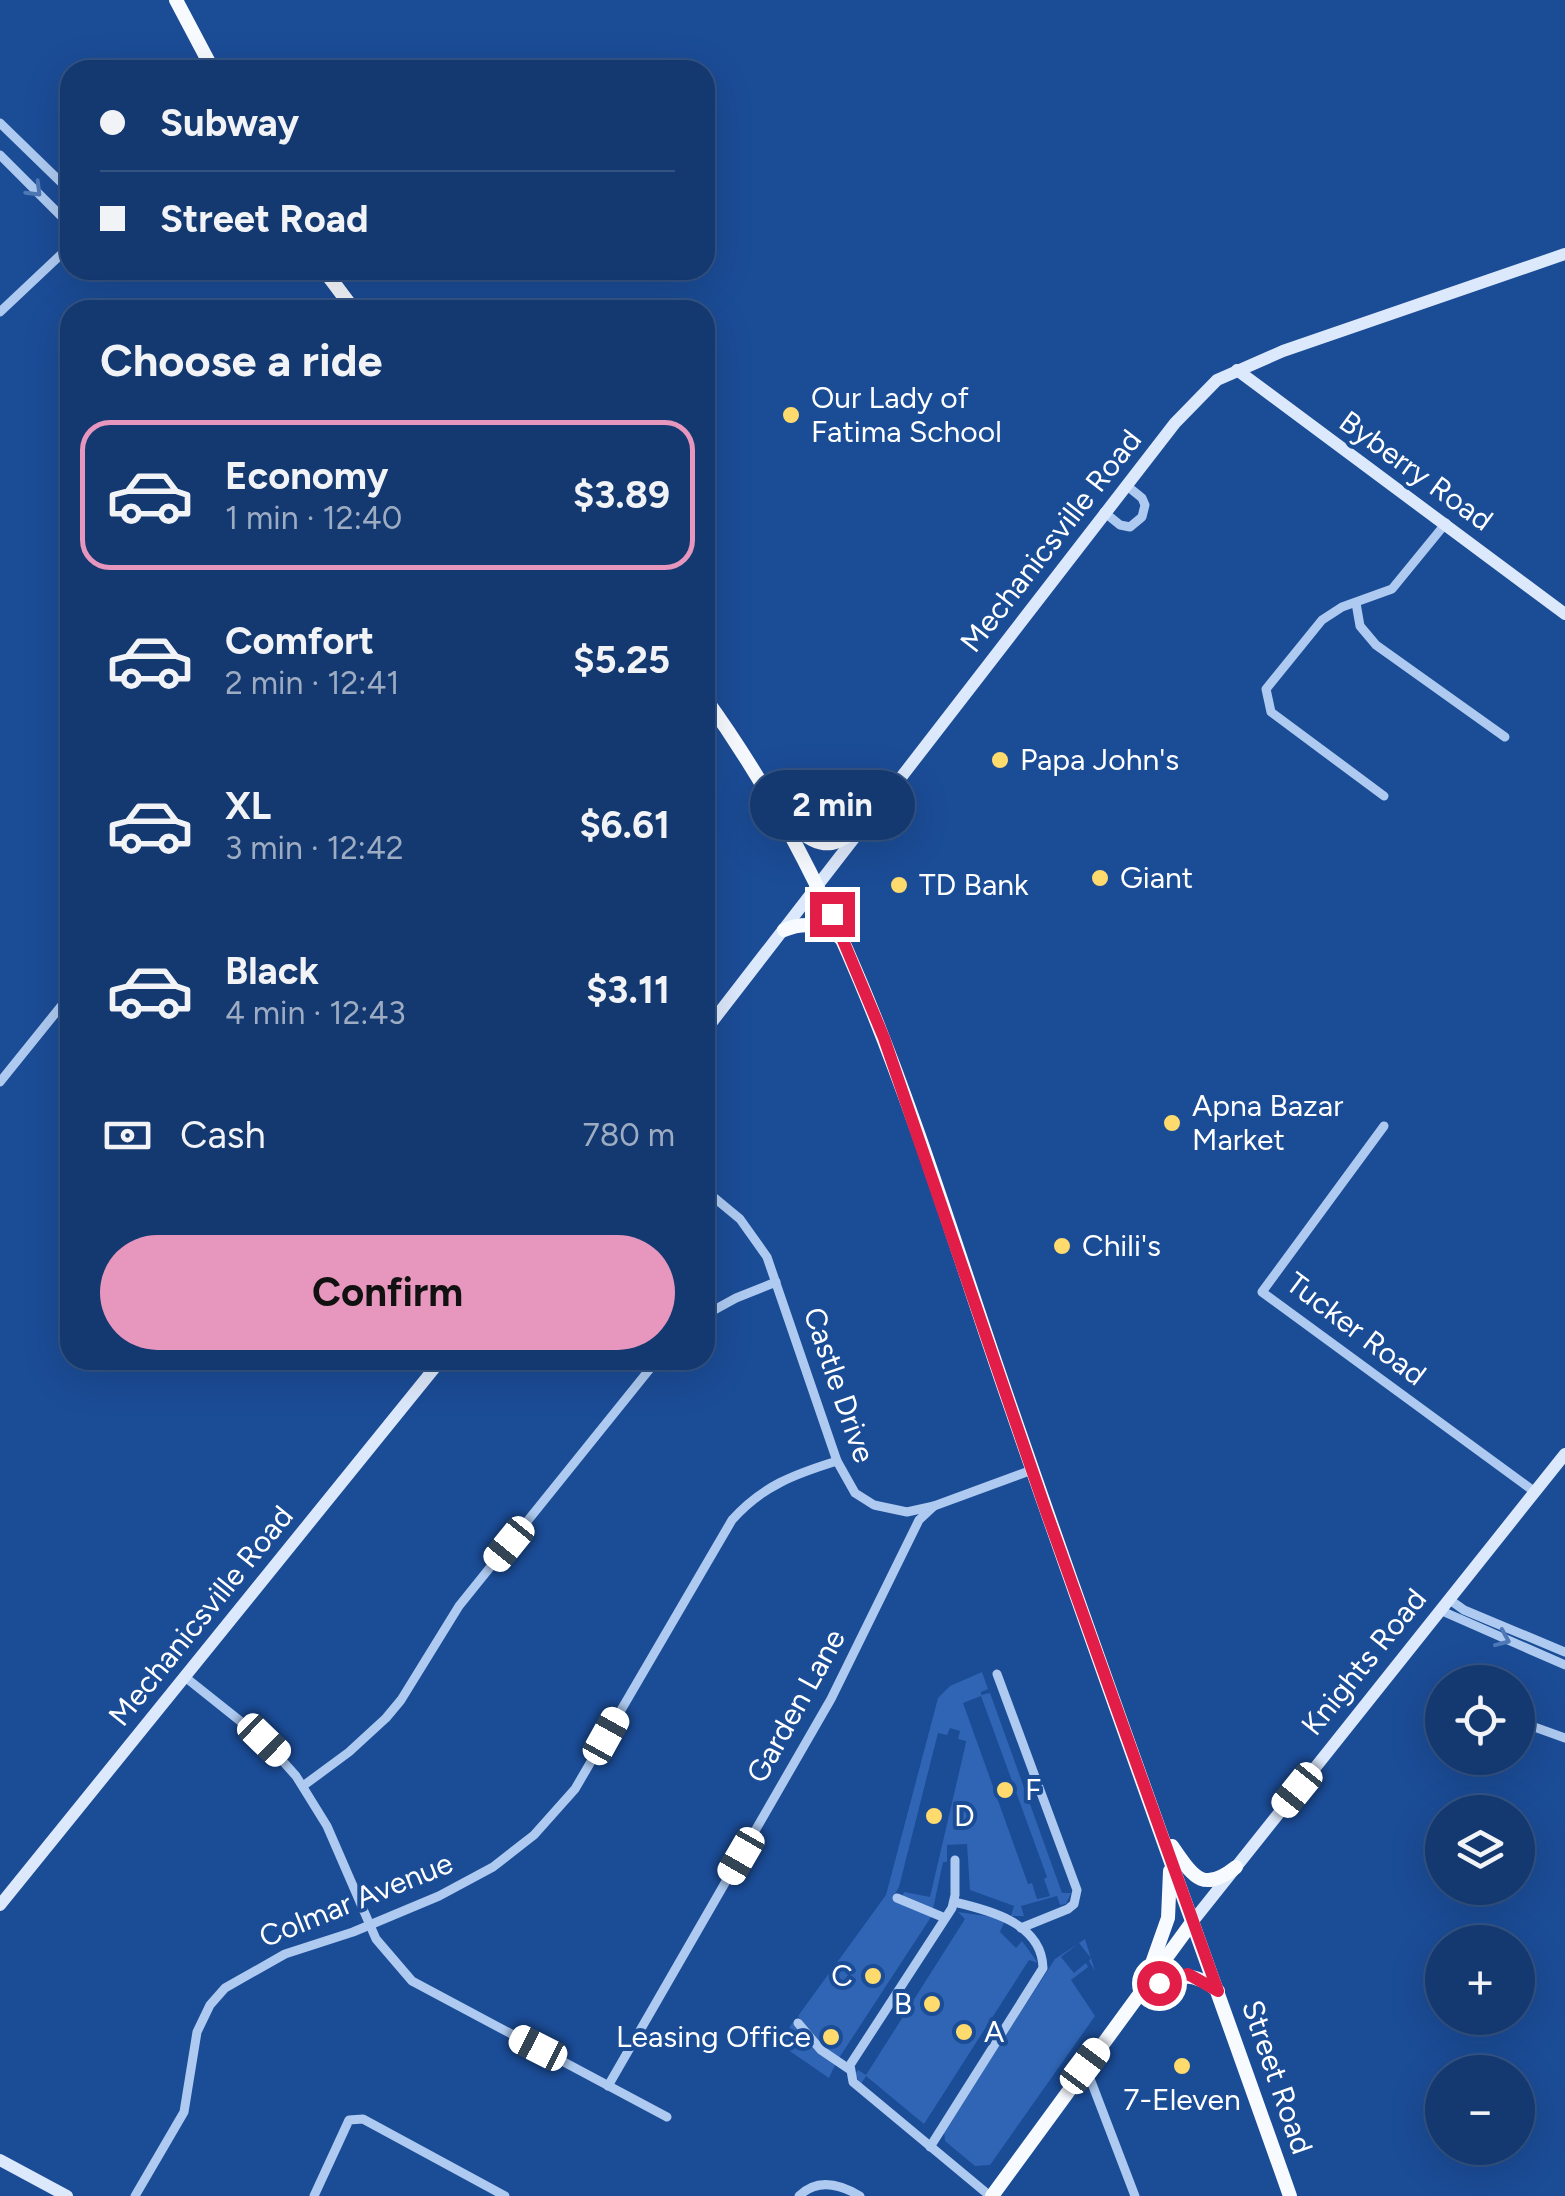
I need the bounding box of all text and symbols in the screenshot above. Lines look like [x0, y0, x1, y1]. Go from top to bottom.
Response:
text: Subway [160, 100, 299, 146]
one-way arrow [23, 178, 41, 196]
text: Street Road [160, 196, 369, 242]
text: Choose a ride [100, 333, 382, 387]
place label: Our Lady of Fatima School [811, 379, 1002, 450]
street label: Byberry Road [1332, 403, 1500, 539]
marker: Our Lady of Fatima School [780, 404, 802, 426]
street label: Mechanicsville Road [952, 422, 1149, 659]
icon: car [105, 450, 195, 540]
text: Economy [225, 453, 388, 499]
text: $3.89 [573, 472, 670, 518]
text: 1 min · 12:40 [225, 499, 402, 537]
icon: car [105, 615, 195, 705]
text: Comfort [225, 618, 374, 664]
text: $5.25 [573, 637, 670, 683]
text: 2 min · 12:41 [225, 664, 400, 702]
place label: Papa John's [1020, 741, 1179, 778]
marker: Papa John's [989, 749, 1011, 771]
callout: 2 min [750, 769, 914, 839]
icon: car [105, 780, 195, 870]
text: XL [225, 783, 271, 829]
text: 2 min [792, 786, 873, 824]
text: $6.61 [579, 802, 670, 848]
text: 3 min · 12:42 [225, 829, 404, 867]
place label: Giant [1120, 859, 1193, 896]
place label: TD Bank [919, 866, 1029, 903]
marker: Giant [1089, 867, 1111, 889]
marker: TD Bank [888, 874, 910, 896]
route end [810, 892, 855, 937]
icon: car [105, 945, 195, 1035]
text: Black [225, 948, 319, 994]
text: $3.11 [586, 967, 670, 1013]
text: 4 min · 12:43 [225, 994, 406, 1032]
place label: Apna Bazar Market [1192, 1087, 1343, 1158]
icon: cash [100, 1108, 155, 1163]
text: Cash [180, 1112, 266, 1158]
marker: Apna Bazar Market [1161, 1112, 1183, 1134]
text: 780 m [583, 1116, 675, 1154]
place label: Chili's [1082, 1227, 1161, 1264]
button: Confirm [100, 1235, 675, 1350]
marker: Chili's [1051, 1235, 1073, 1257]
street label: Tucker Road [1279, 1264, 1433, 1393]
street label: Castle Drive [796, 1302, 883, 1467]
street label: Mechanicsville Road [100, 1498, 301, 1733]
car [478, 1511, 540, 1577]
street label: Knights Road [1293, 1581, 1434, 1743]
street label: Garden Lane [738, 1622, 853, 1789]
one-way arrow [1493, 1627, 1511, 1647]
map controls [1425, 1665, 1535, 2165]
button: locate [1425, 1665, 1535, 1775]
car [578, 1702, 634, 1770]
car [232, 1708, 296, 1772]
car [1266, 1757, 1328, 1823]
place label: F [1025, 1771, 1041, 1808]
marker: F [994, 1779, 1016, 1801]
button: layers [1425, 1795, 1535, 1905]
place label: D [954, 1797, 975, 1834]
marker: D [923, 1805, 945, 1827]
car [713, 1823, 769, 1889]
street label: Colmar Avenue [254, 1844, 458, 1955]
button: + [1425, 1925, 1535, 2035]
place label: C [831, 1957, 853, 1994]
route start [1137, 1961, 1182, 2006]
marker: C [862, 1965, 884, 1987]
place label: B [894, 1985, 912, 2022]
marker: B [921, 1993, 943, 2015]
street label: Street Road [1234, 1995, 1321, 2159]
place label: A [984, 2013, 1005, 2050]
place label: Leasing Office [616, 2018, 811, 2055]
car [504, 2021, 572, 2075]
marker: A [953, 2021, 975, 2043]
marker: Leasing Office [820, 2026, 842, 2048]
car [1055, 2033, 1115, 2099]
marker: 7-Eleven [1171, 2055, 1193, 2077]
button: − [1425, 2055, 1535, 2165]
place label: 7-Eleven [1123, 2081, 1241, 2118]

